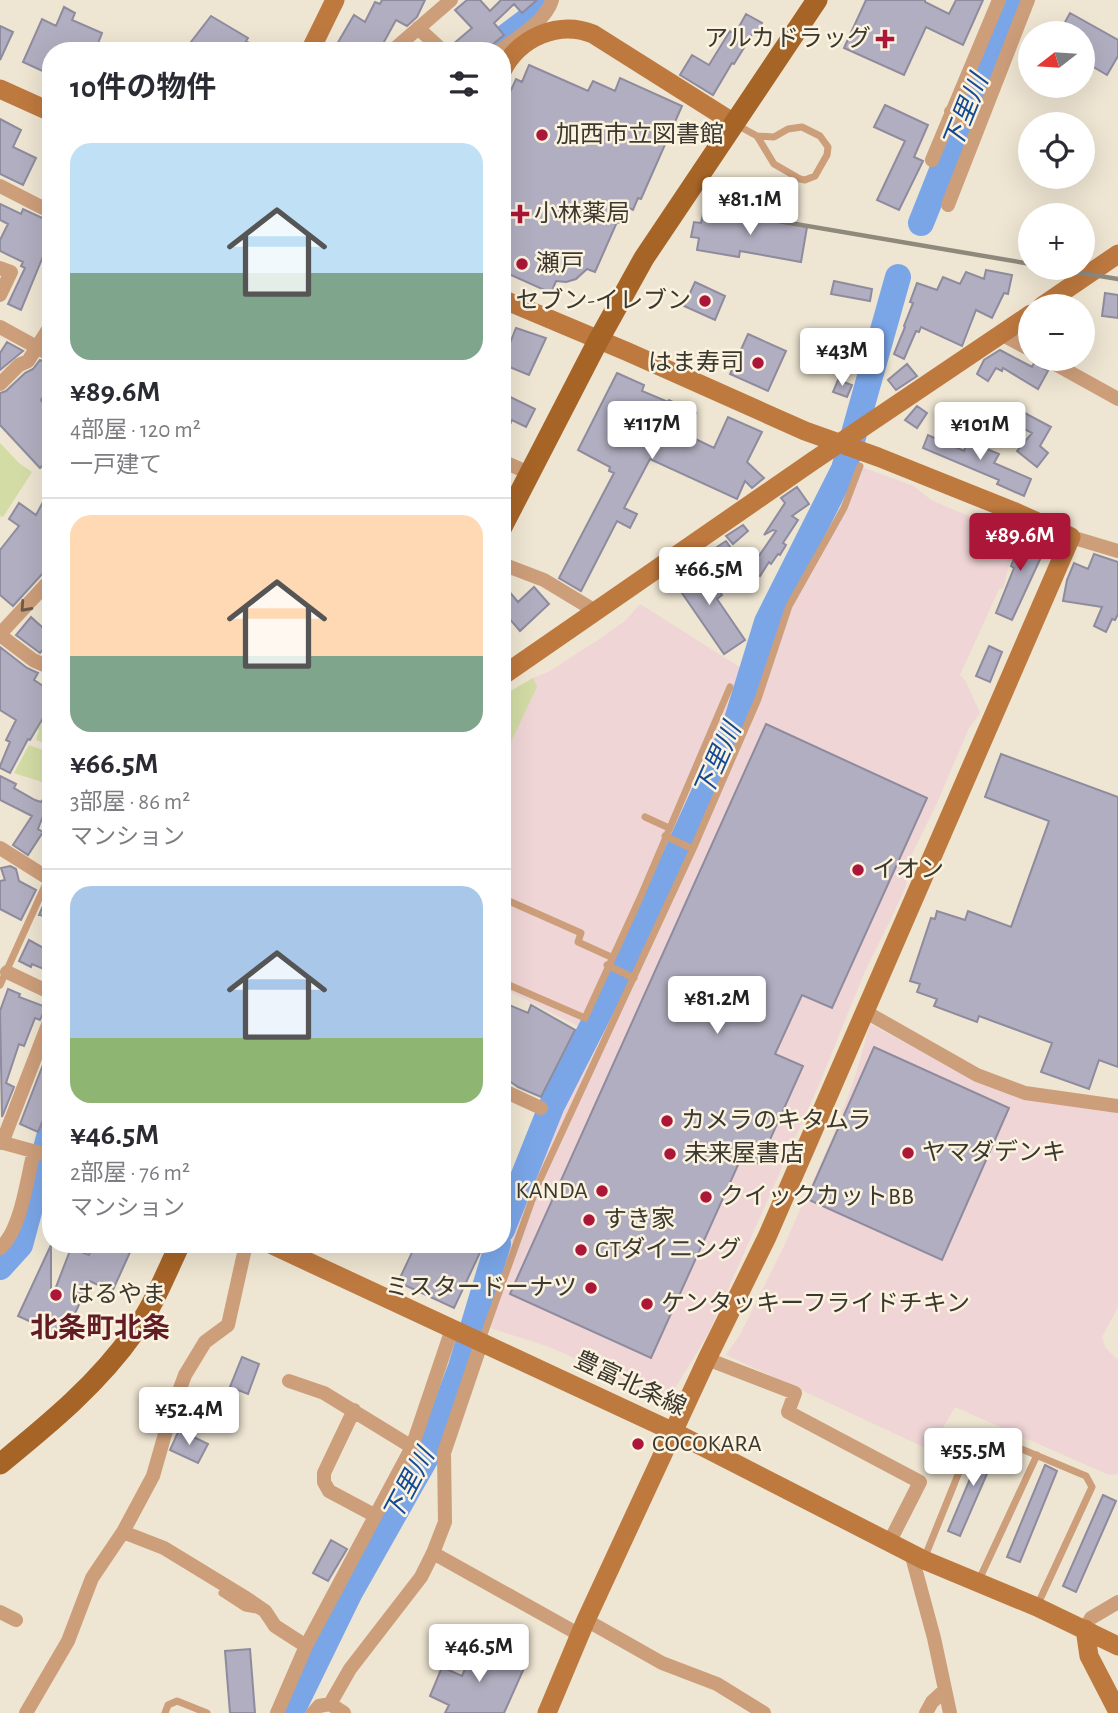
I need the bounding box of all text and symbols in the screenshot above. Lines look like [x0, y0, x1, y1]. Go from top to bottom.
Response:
north arrow [1018, 21, 1096, 98]
map controls [1018, 21, 1095, 371]
place label: アルカドラッグ [704, 25, 871, 51]
marker: アルカドラッグ [877, 31, 893, 47]
icon: filters [445, 65, 483, 103]
water label: 下里川 [939, 68, 994, 153]
text: 10件の物件 [70, 73, 216, 103]
button: locate [1018, 112, 1095, 189]
place label: 加西市立図書館 [556, 121, 724, 147]
marker: 加西市立図書館 [534, 127, 550, 143]
pin: ¥81.1M [693, 177, 807, 237]
text: ¥81.1M [718, 188, 782, 211]
icon: home [214, 189, 340, 315]
place label: 小林薬局 [534, 200, 630, 226]
button: + [1018, 203, 1095, 280]
marker: 小林薬局 [512, 206, 528, 222]
place label: 瀬戸 [536, 251, 584, 276]
marker: 瀬戸 [514, 256, 530, 272]
place label: セブン-イレブン [516, 287, 691, 313]
marker: セブン-イレブン [697, 293, 713, 309]
button: − [1018, 294, 1095, 371]
pin: ¥43M [801, 328, 883, 388]
text: ¥43M [816, 339, 868, 362]
place label: はま寿司 [648, 349, 744, 375]
marker: はま寿司 [750, 355, 766, 371]
text: ¥89.6M [70, 377, 160, 407]
pin: ¥117M [603, 402, 701, 461]
pin: ¥101M [931, 402, 1029, 462]
text: ¥117M [624, 412, 680, 435]
text: ¥101M [951, 413, 1009, 436]
text: 4部屋 · 120 m² [70, 419, 201, 442]
text: 一戸建て [70, 454, 162, 477]
pin: ¥89.6M [963, 514, 1077, 573]
text: ¥89.6M [985, 524, 1055, 547]
pin: ¥66.5M [652, 548, 766, 607]
text: ¥66.5M [675, 558, 743, 581]
icon: home [214, 561, 340, 687]
one-way arrow [21, 599, 34, 612]
water label: 下里川 [690, 716, 747, 801]
text: ¥66.5M [70, 749, 159, 779]
text: 3部屋 · 86 m² [70, 791, 190, 814]
text: マンション [70, 826, 185, 849]
place label: イオン [872, 858, 944, 882]
marker: イオン [850, 862, 866, 878]
icon: home [214, 932, 340, 1058]
pin: ¥81.2M [660, 976, 774, 1036]
text: ¥81.2M [684, 987, 750, 1010]
place label: カメラのキタムラ [681, 1108, 872, 1133]
marker: カメラのキタムラ [659, 1113, 675, 1129]
text: ¥46.5M [70, 1120, 159, 1150]
place label: ヤマダデンキ [922, 1139, 1066, 1165]
place label: 未来屋書店 [684, 1140, 804, 1166]
marker: ヤマダデンキ [900, 1145, 916, 1161]
marker: 未来屋書店 [662, 1146, 678, 1162]
text: 2部屋 · 76 m² [70, 1162, 190, 1185]
place label: KANDA [516, 1179, 588, 1203]
marker: KANDA [594, 1183, 610, 1199]
place label: クイックカットBB [720, 1184, 914, 1209]
marker: クイックカットBB [698, 1189, 714, 1205]
text: マンション [70, 1197, 185, 1220]
place label: すき家 [603, 1206, 675, 1232]
marker: すき家 [581, 1212, 597, 1228]
place label: GTダイニング [595, 1236, 741, 1262]
marker: GTダイニング [573, 1242, 589, 1258]
place label: ミスタードーナツ [385, 1275, 577, 1300]
marker: ミスタードーナツ [583, 1280, 599, 1296]
place label: はるやま [70, 1282, 166, 1307]
marker: はるやま [48, 1287, 64, 1303]
place label: ケンタッキーフライドチキン [661, 1291, 970, 1316]
marker: ケンタッキーフライドチキン [639, 1296, 655, 1312]
district label: 北条町北条 [30, 1312, 170, 1343]
street label: 豊富北条線 [571, 1346, 690, 1420]
pin: ¥52.4M [132, 1388, 246, 1447]
text: ¥52.4M [155, 1398, 223, 1421]
pin: ¥55.5M [916, 1428, 1030, 1488]
place label: COCOKARA [652, 1432, 762, 1456]
marker: COCOKARA [630, 1436, 646, 1452]
text: ¥55.5M [940, 1439, 1006, 1462]
water label: 下里川 [379, 1442, 440, 1526]
pin: ¥46.5M [422, 1624, 536, 1684]
text: ¥46.5M [445, 1635, 513, 1658]

